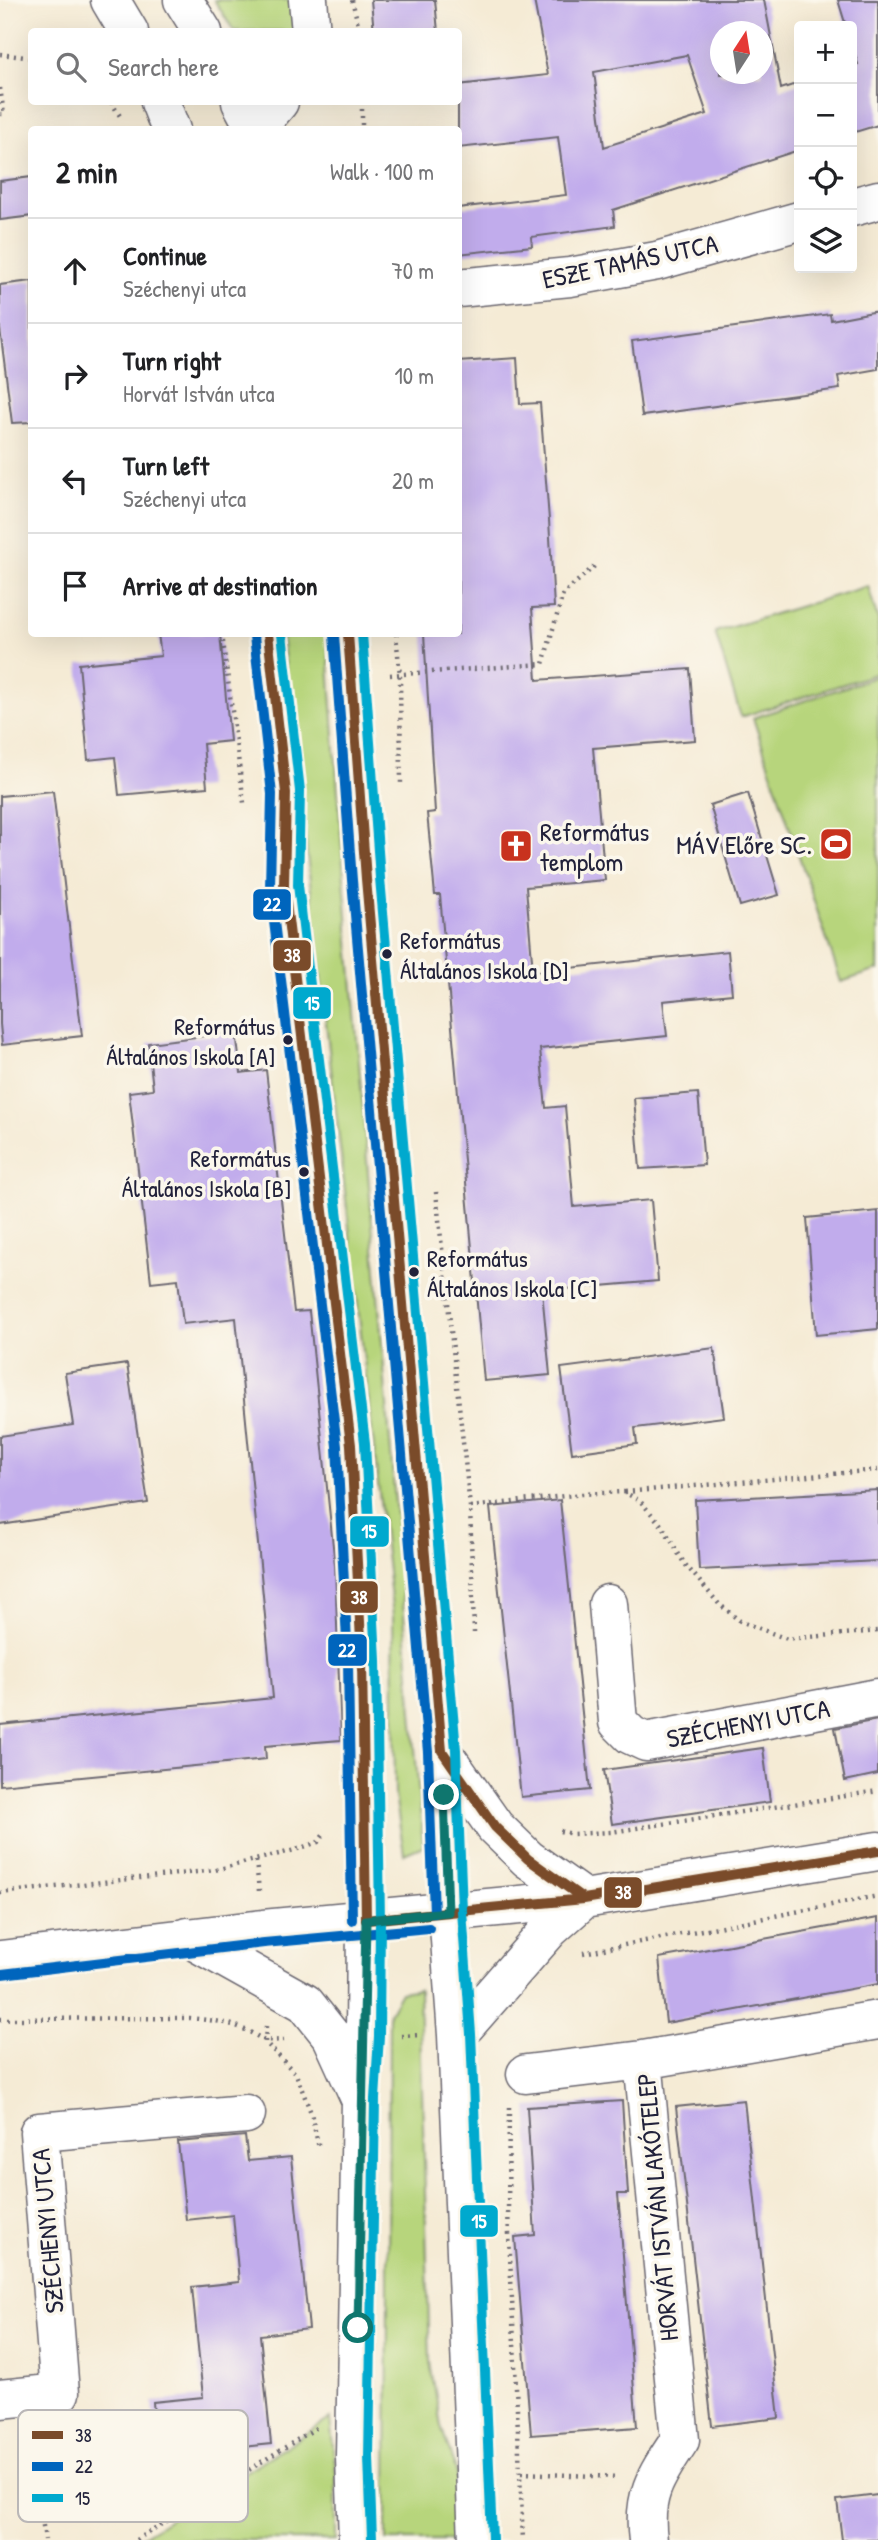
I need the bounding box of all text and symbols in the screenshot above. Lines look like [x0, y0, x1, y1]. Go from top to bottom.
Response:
north arrow [710, 21, 773, 84]
map controls [794, 21, 857, 273]
button: + [794, 21, 857, 84]
search box [28, 28, 462, 105]
icon: search [52, 48, 90, 86]
text: Search here [108, 49, 219, 84]
button: − [794, 84, 857, 147]
button: locate [794, 147, 857, 210]
text: 2 min [56, 152, 118, 192]
text: Walk · 100 m [330, 156, 434, 187]
button: layers [794, 210, 857, 273]
street label: ESZE TAMÁS UTCA [539, 225, 721, 297]
text: Continue [123, 238, 207, 273]
icon: ahead [56, 252, 94, 290]
text: 70 m [391, 255, 434, 286]
text: Széchenyi utca [123, 273, 246, 304]
text: Turn right [123, 343, 221, 378]
icon: right [56, 357, 94, 395]
text: 10 m [394, 360, 434, 391]
text: Horvát István utca [123, 378, 274, 409]
text: Turn left [123, 448, 209, 483]
icon: left [56, 462, 94, 500]
text: 20 m [392, 465, 434, 496]
text: Széchenyi utca [123, 483, 246, 514]
icon: arrive [56, 567, 94, 605]
text: Arrive at destination [123, 568, 318, 603]
place label: Református templom [540, 814, 649, 879]
sports icon: MÁV Előre SC. [817, 825, 855, 863]
church icon: Református templom [497, 827, 535, 865]
place label: MÁV Előre SC. [676, 827, 812, 862]
line badge: 22 [252, 888, 292, 921]
text: 22 [263, 891, 281, 917]
place label: Református Általános Iskola [D] [400, 924, 568, 986]
line badge: 38 [272, 939, 312, 972]
text: 38 [284, 942, 300, 968]
marker: Református Általános Iskola [D] [380, 947, 394, 961]
line badge: 15 [292, 986, 332, 1020]
text: 15 [305, 990, 320, 1016]
place label: Református Általános Iskola [A] [106, 1010, 275, 1072]
marker: Református Általános Iskola [A] [281, 1033, 295, 1047]
place label: Református Általános Iskola [B] [122, 1142, 291, 1204]
marker: Református Általános Iskola [B] [297, 1165, 311, 1179]
place label: Református Általános Iskola [C] [427, 1242, 597, 1304]
marker: Református Általános Iskola [C] [407, 1265, 421, 1279]
line badge: 15 [349, 1515, 390, 1548]
text: 15 [362, 1518, 377, 1544]
line badge: 38 [339, 1580, 379, 1614]
text: 38 [351, 1584, 367, 1610]
line badge: 22 [327, 1633, 368, 1667]
text: 22 [338, 1637, 356, 1663]
street label: SZÉCHENYI UTCA [664, 1690, 833, 1756]
route end [428, 1779, 459, 1810]
line badge: 38 [603, 1876, 643, 1909]
text: 38 [615, 1879, 631, 1905]
street label: HORVÁT ISTVÁN LAKÓTELEP [628, 2072, 686, 2342]
street label: SZÉCHENYI UTCA [22, 2147, 72, 2315]
line badge: 15 [459, 2204, 499, 2238]
text: 15 [472, 2208, 487, 2234]
route start [342, 2312, 373, 2343]
legend [18, 2410, 248, 2522]
text: 38 [75, 2422, 92, 2448]
text: 22 [75, 2453, 93, 2479]
text: 15 [75, 2485, 90, 2511]

